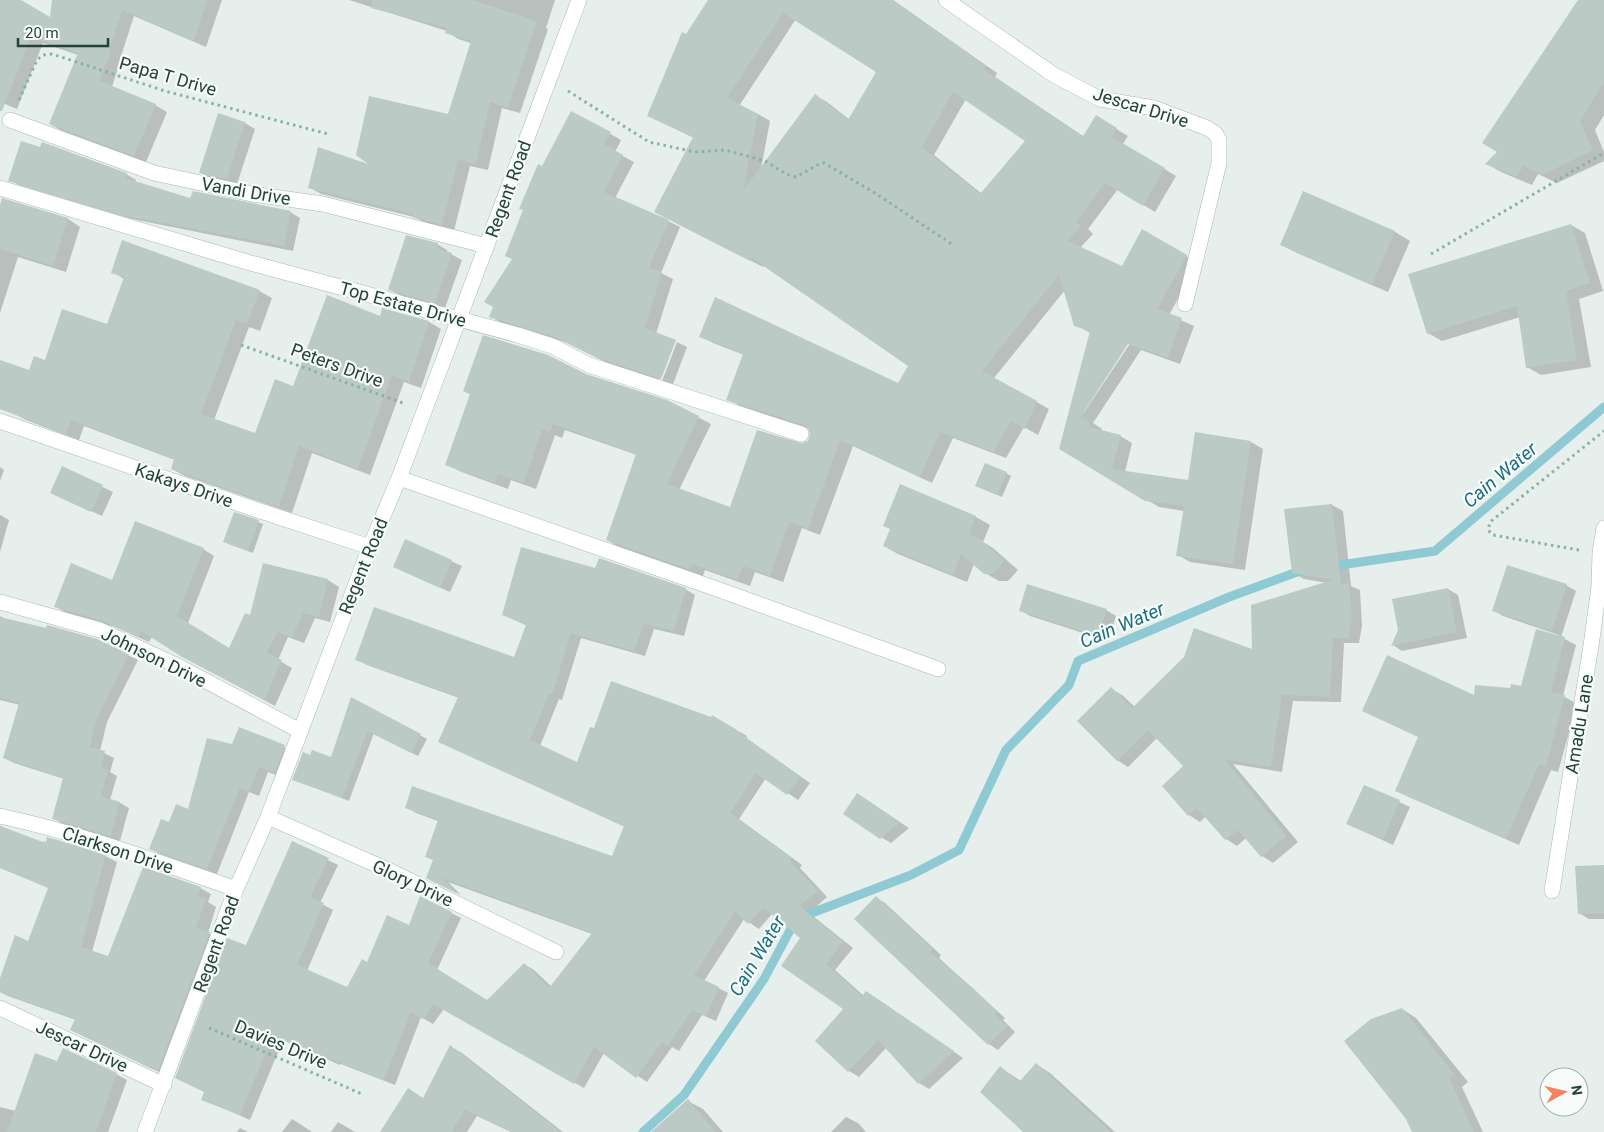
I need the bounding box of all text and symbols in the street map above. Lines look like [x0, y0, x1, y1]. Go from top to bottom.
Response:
scale bar [18, 15, 108, 47]
text: 20 m [25, 24, 59, 42]
street label: Papa T Drive [117, 52, 219, 100]
street label: Jescar Drive [1091, 82, 1191, 132]
street label: Regent Road [481, 138, 535, 240]
street label: Vandi Drive [200, 173, 292, 209]
street label: Top Estate Drive [337, 277, 469, 331]
street label: Peters Drive [288, 339, 386, 391]
water label: Cain Water [1458, 437, 1542, 513]
street label: Kakays Drive [132, 458, 236, 512]
street label: Regent Road [334, 515, 392, 617]
water label: Cain Water [1076, 597, 1168, 653]
street label: Johnson Drive [98, 622, 210, 692]
street label: Amadu Lane [1561, 673, 1597, 775]
street label: Clarkson Drive [60, 822, 176, 878]
street label: Glory Drive [369, 855, 457, 911]
street label: Regent Road [189, 893, 243, 995]
water label: Cain Water [724, 911, 790, 1000]
street label: Davies Drive [232, 1015, 330, 1073]
street label: Jescar Drive [33, 1016, 131, 1076]
north arrow [1539, 1067, 1589, 1117]
text: N [1568, 1084, 1585, 1096]

